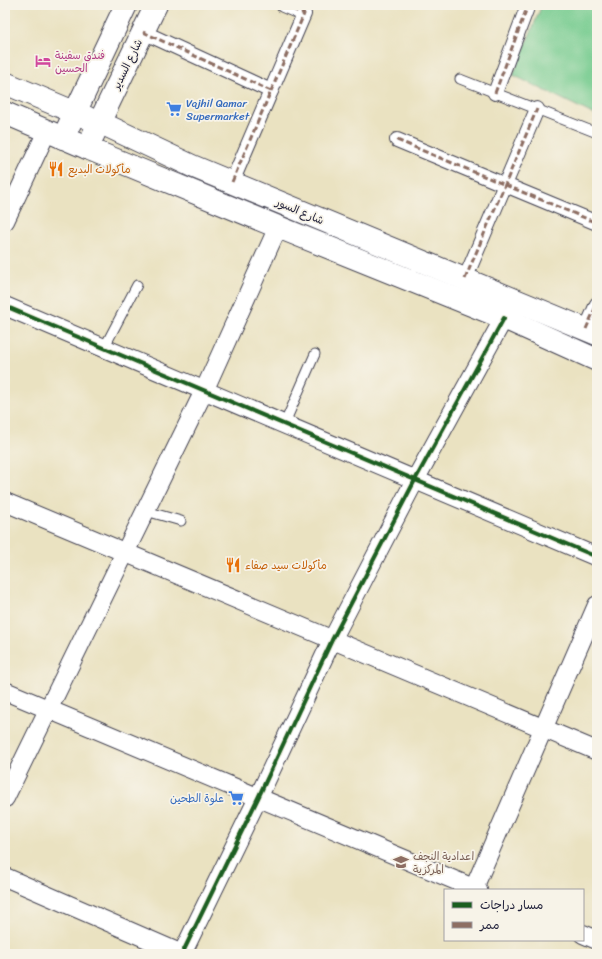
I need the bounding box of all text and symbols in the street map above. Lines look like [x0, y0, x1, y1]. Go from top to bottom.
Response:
street label: شارع السدير [107, 36, 148, 94]
place label: فندق سفينة الحسين [55, 46, 105, 78]
hotel icon: فندق سفينة الحسين [34, 52, 52, 70]
place label: Vajhil Qamar Supermarket [186, 94, 250, 126]
supermarket icon: Vajhil Qamar Supermarket [165, 100, 183, 118]
restaurant icon: مأكولات البديع [47, 160, 65, 178]
place label: مأكولات البديع [68, 160, 131, 179]
street label: شارع السور [272, 192, 327, 230]
restaurant icon: مأكولات سيد صفاء [224, 556, 242, 574]
place label: مأكولات سيد صفاء [245, 556, 327, 575]
place label: علوة الطحين [170, 789, 224, 808]
supermarket icon: علوة الطحين [227, 789, 245, 807]
place label: اعدادية النجف المركزية [413, 847, 474, 879]
school or university icon: اعدادية النجف المركزية [392, 853, 410, 871]
legend [444, 889, 584, 941]
text: مسار دراجات [480, 894, 543, 916]
text: ممر [479, 914, 499, 936]

